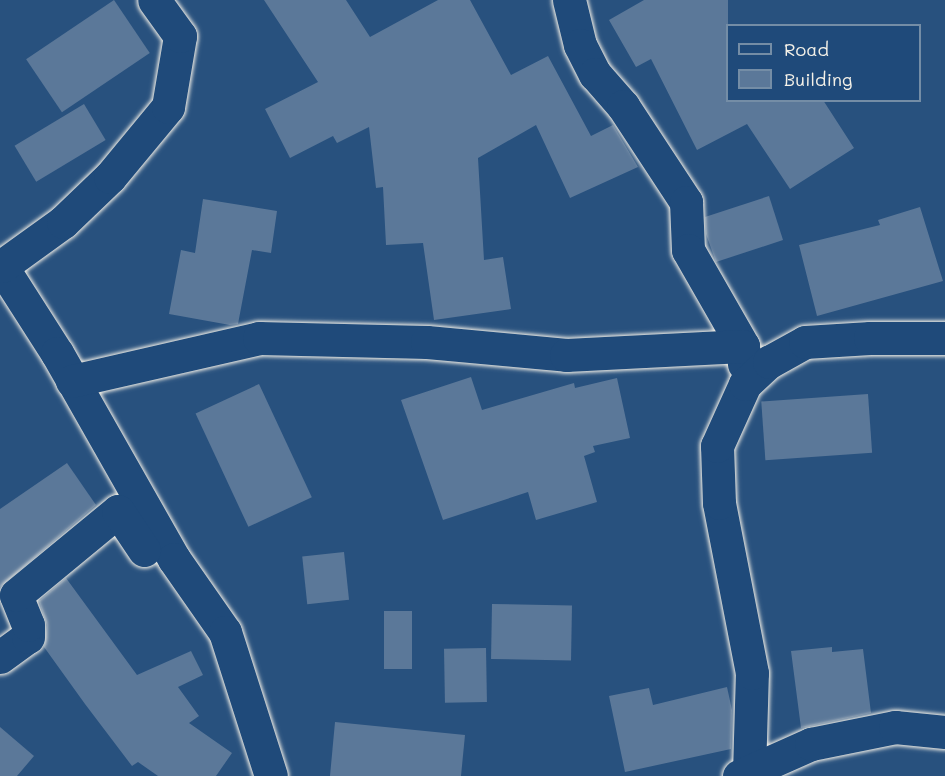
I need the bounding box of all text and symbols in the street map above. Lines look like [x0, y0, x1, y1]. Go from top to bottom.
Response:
legend [726, 24, 921, 102]
text: Road [784, 37, 829, 61]
text: Building [784, 67, 852, 91]

